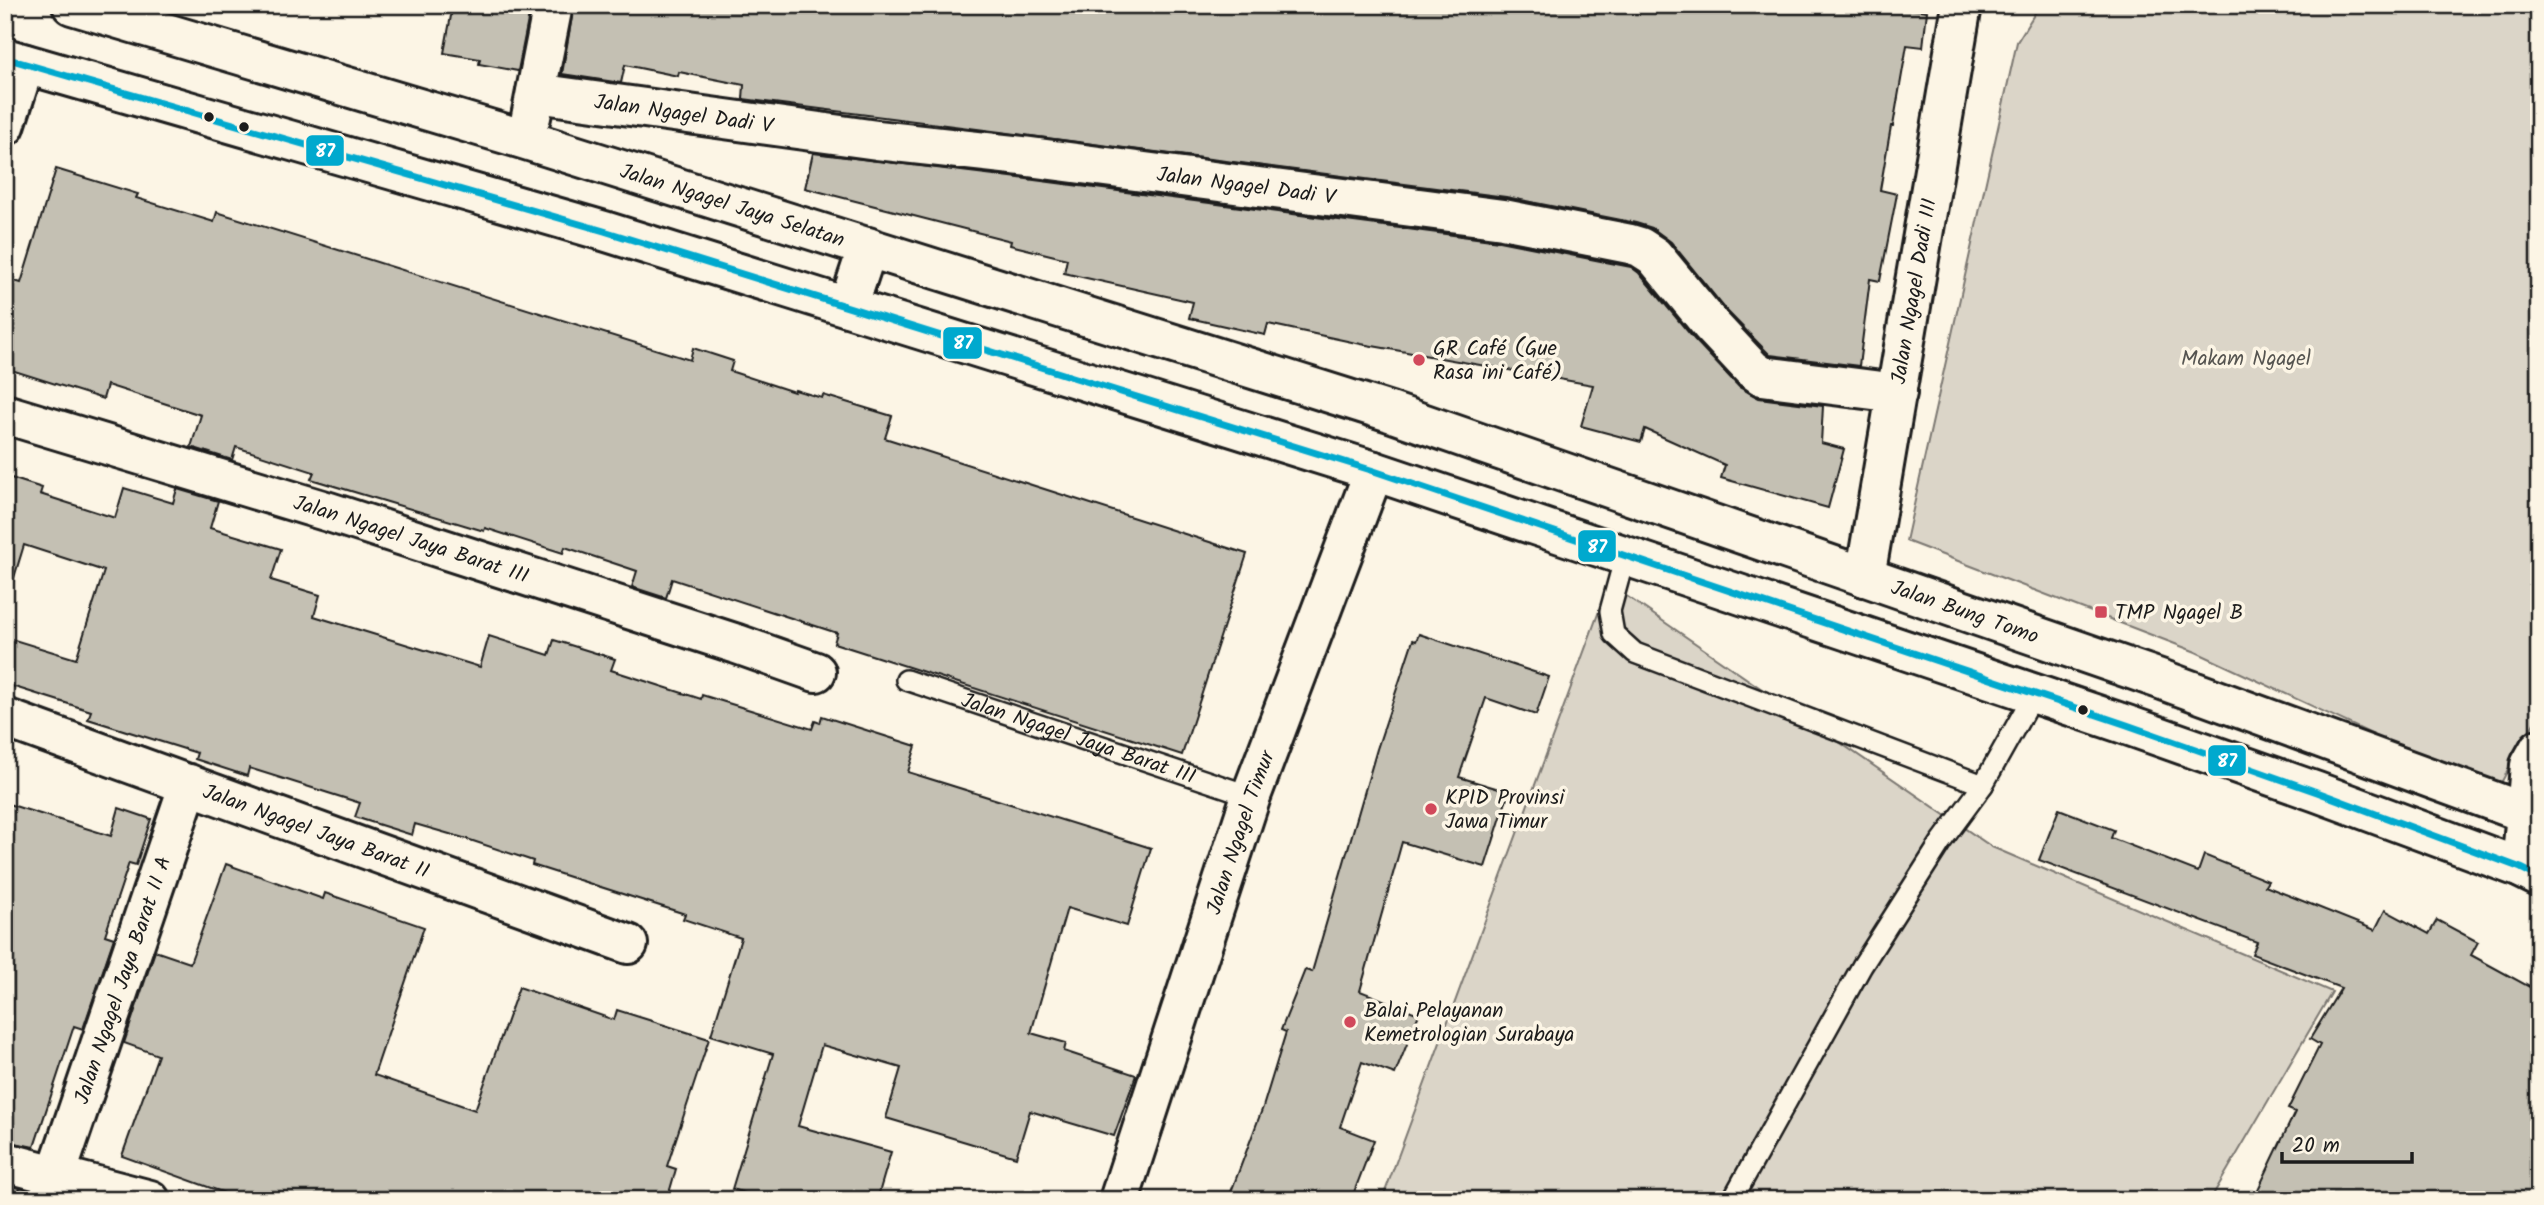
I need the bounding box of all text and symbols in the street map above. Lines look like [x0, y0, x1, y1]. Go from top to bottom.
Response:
street label: Jalan Ngagel Dadi V [592, 86, 777, 144]
unlabelled marker [202, 110, 216, 124]
unlabelled marker [237, 120, 251, 134]
line badge: 87 [305, 134, 345, 167]
text: 87 [315, 137, 336, 167]
street label: Jalan Ngagel Jaya Selatan [615, 156, 849, 257]
street label: Jalan Ngagel Dadi V [1154, 159, 1339, 215]
street label: Jalan Ngagel Dadi III [1883, 196, 1947, 387]
line badge: 87 [942, 326, 983, 360]
text: 87 [953, 329, 974, 359]
place label: GR Café (Gue Rasa ini Café) [1433, 333, 1562, 390]
park label: Makam Ngagel [2181, 343, 2311, 376]
marker: GR Café (Gue Rasa ini Café) [1411, 352, 1427, 368]
street label: Jalan Ngagel Jaya Barat III [289, 487, 533, 594]
line badge: 87 [1577, 529, 1617, 563]
text: 87 [1587, 533, 1608, 563]
street label: Jalan Bung Tomo [1886, 572, 2043, 654]
place label: TMP Ngagel B [2115, 597, 2243, 630]
marker: TMP Ngagel B [2093, 604, 2109, 620]
street label: Jalan Ngagel Jaya Barat III [956, 685, 1200, 794]
unlabelled marker [2076, 703, 2090, 717]
line badge: 87 [2207, 744, 2247, 777]
street label: Jalan Ngagel Timur [1198, 745, 1285, 919]
text: 87 [2217, 747, 2238, 777]
street label: Jalan Ngagel Jaya Barat II [198, 776, 434, 889]
place label: KPID Provinsi Jawa Timur [1445, 782, 1565, 839]
marker: KPID Provinsi Jawa Timur [1423, 801, 1439, 817]
street label: Jalan Ngagel Jaya Barat II A [66, 852, 181, 1109]
place label: Balai Pelayanan Kemetrologian Surabaya [1364, 995, 1574, 1052]
marker: Balai Pelayanan Kemetrologian Surabaya [1342, 1014, 1358, 1030]
scale bar [2282, 1121, 2411, 1165]
text: 20 m [2292, 1130, 2340, 1163]

